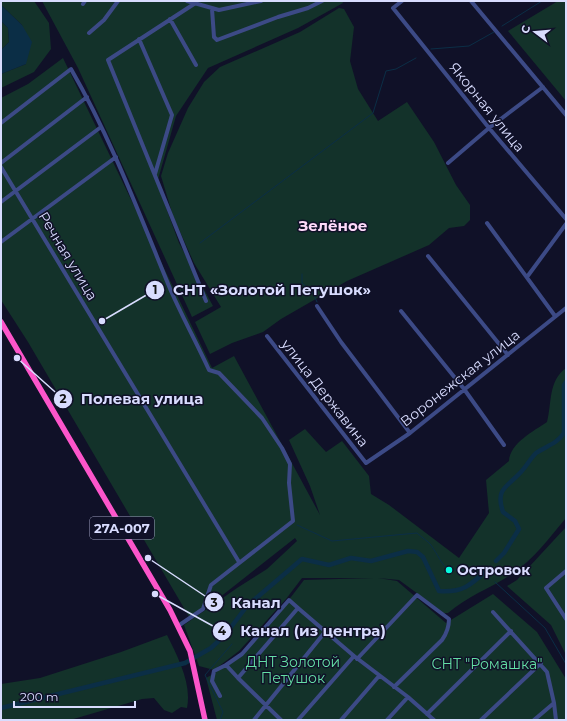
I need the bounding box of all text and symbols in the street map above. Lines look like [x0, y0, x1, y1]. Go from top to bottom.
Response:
north arrow [515, 12, 555, 52]
text: С [518, 23, 533, 35]
street label: Якорная улица [445, 59, 529, 155]
street label: Речная улица [34, 208, 102, 304]
district label: Зелёное [298, 216, 367, 235]
callout: СНТ «Золотой Петушок» [145, 276, 379, 303]
text: СНТ «Золотой Петушок» [173, 280, 371, 299]
text: 1 [153, 282, 157, 297]
street label: Воронежская улица [397, 326, 523, 430]
street label: улица Державина [277, 335, 373, 450]
callout: Полевая улица [53, 385, 211, 412]
text: Полевая улица [81, 389, 203, 408]
text: 2 [59, 391, 67, 406]
road number: 27А-007 [90, 517, 154, 539]
place label: Островок [457, 561, 530, 579]
marker: Островок [444, 565, 454, 575]
callout: Канал [204, 589, 289, 616]
text: Канал [231, 593, 281, 612]
text: 3 [209, 595, 218, 610]
callout: Канал (из центра) [212, 617, 393, 644]
text: Канал (из центра) [240, 621, 386, 640]
text: 4 [218, 623, 227, 638]
park label: ДНТ Золотой Петушок [246, 653, 340, 687]
park label: СНТ "Ромашка" [432, 655, 542, 673]
scale bar [14, 683, 135, 709]
text: 200 m [20, 689, 59, 704]

